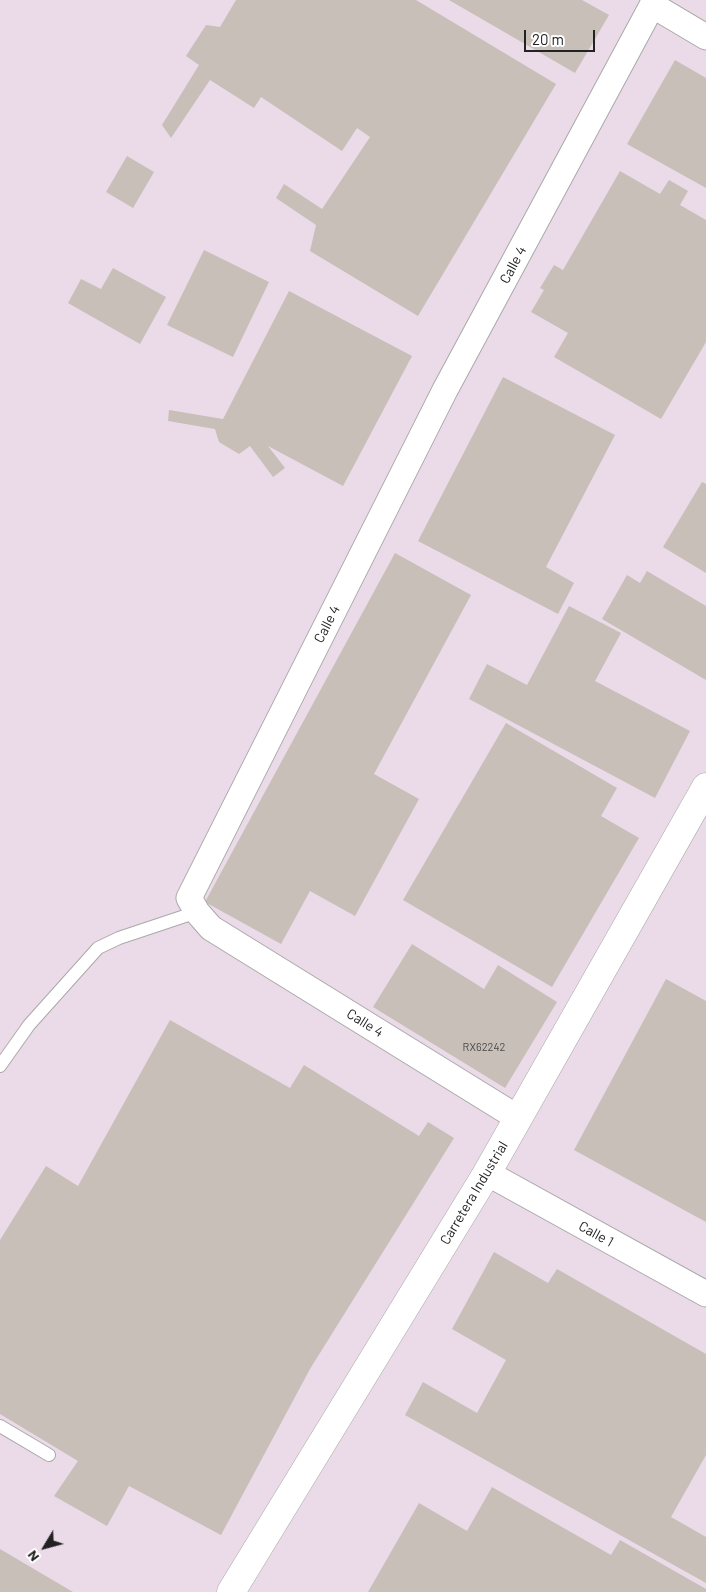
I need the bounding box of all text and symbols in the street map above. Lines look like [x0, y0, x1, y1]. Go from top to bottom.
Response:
scale bar [526, 20, 597, 52]
text: 20 m [532, 30, 564, 48]
street label: Calle 4 [496, 243, 530, 287]
street label: Calle 4 [310, 602, 344, 646]
street label: Calle 4 [344, 1005, 386, 1041]
house number: RX62242 [463, 1040, 505, 1054]
street label: Carretera Industrial [437, 1138, 511, 1248]
street label: Calle 1 [576, 1218, 616, 1250]
north arrow [20, 1522, 70, 1572]
text: N [23, 1547, 42, 1565]

